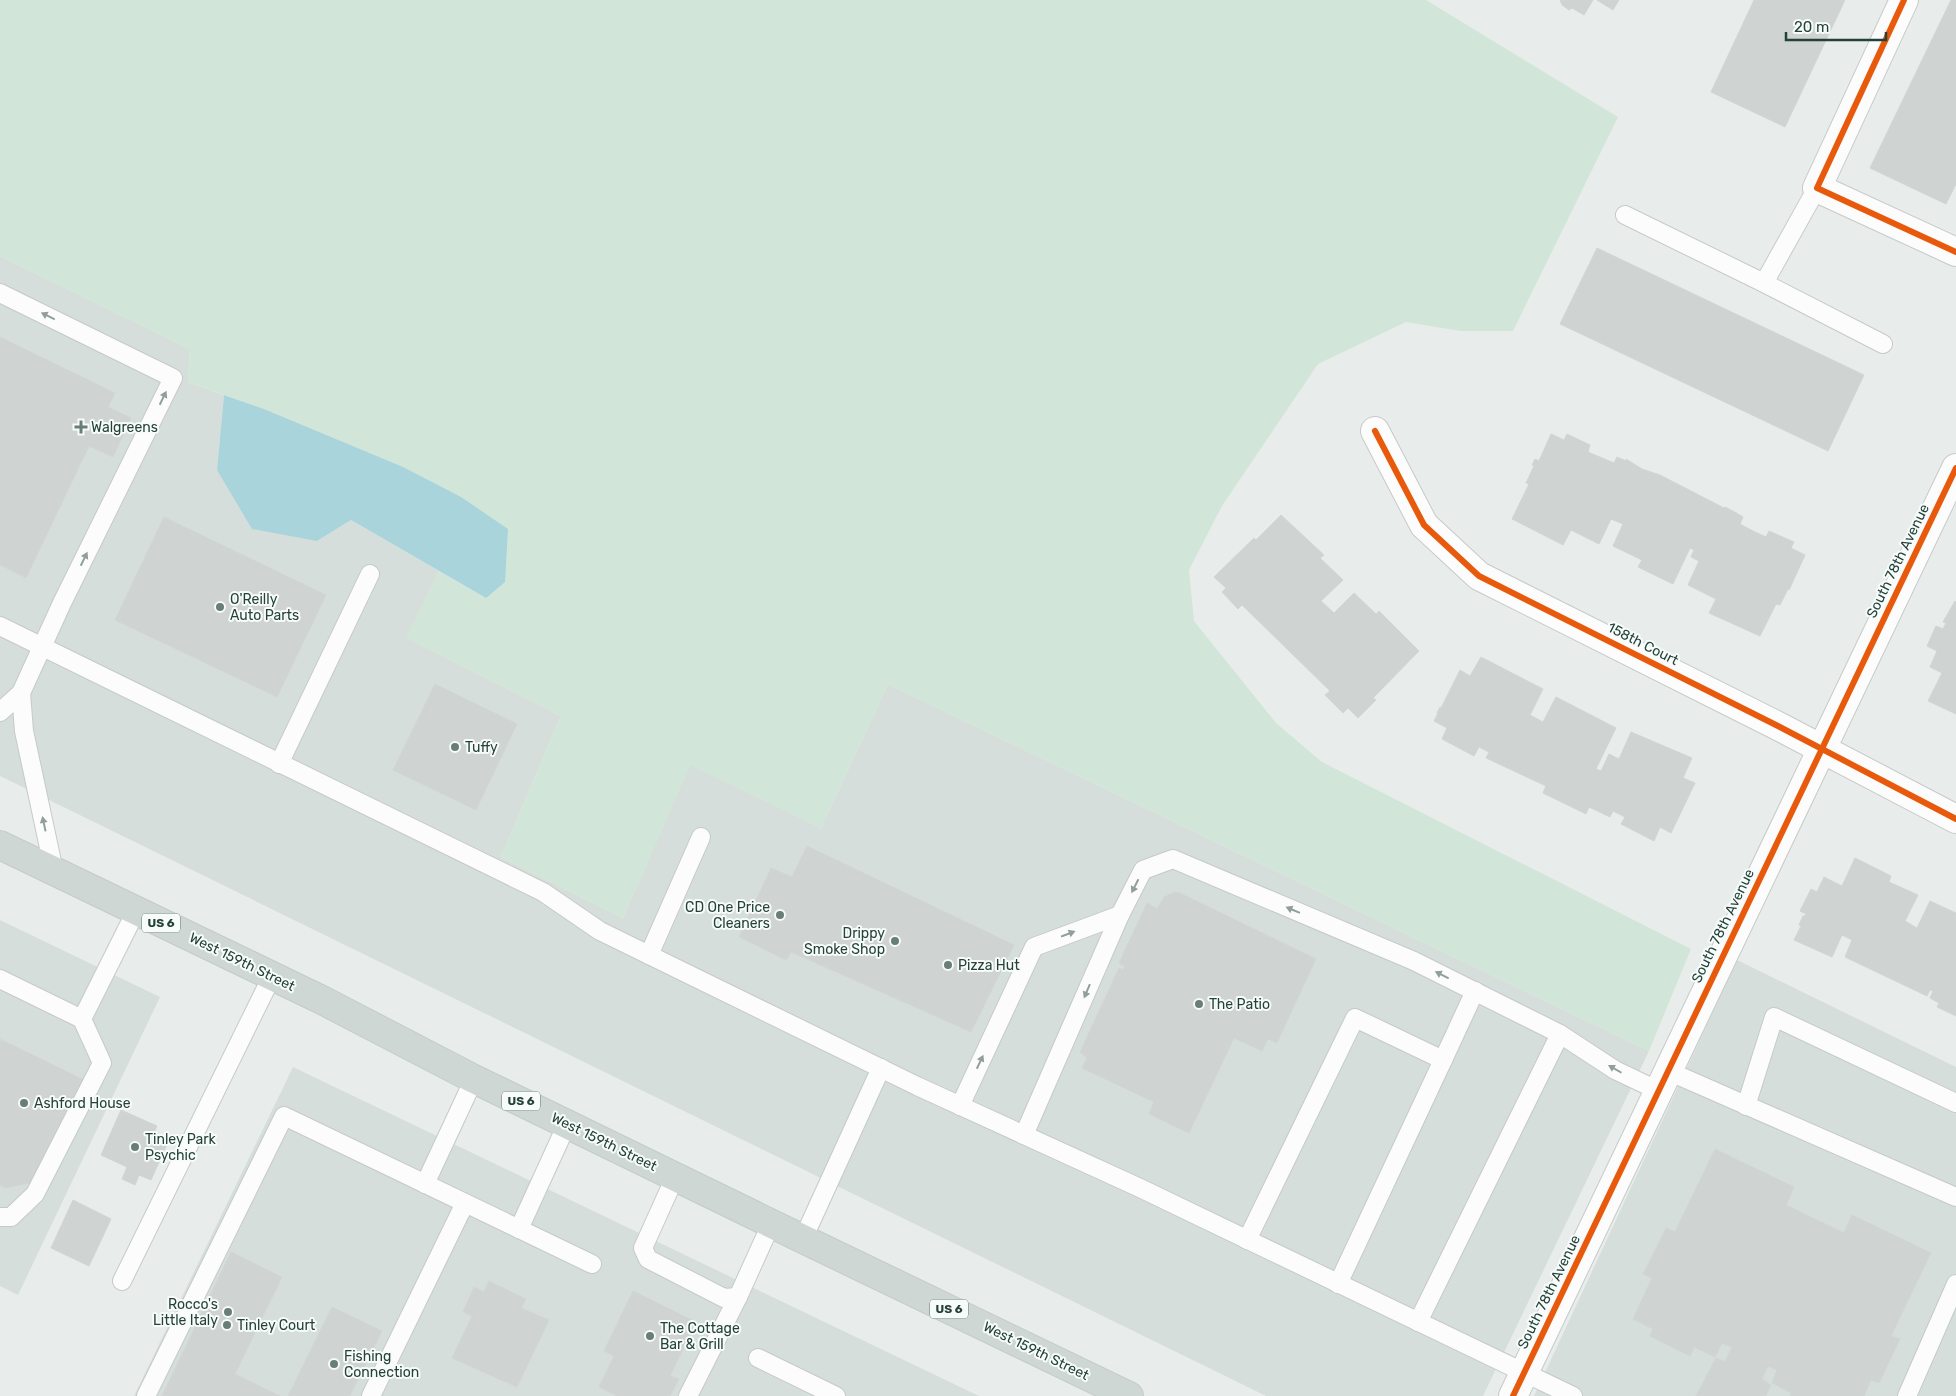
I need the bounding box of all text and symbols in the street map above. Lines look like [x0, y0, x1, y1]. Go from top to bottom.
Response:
scale bar [1786, 10, 1886, 42]
text: 20 m [1794, 18, 1829, 36]
one-way arrow [41, 312, 55, 320]
one-way arrow [160, 391, 168, 405]
place label: Walgreens [91, 419, 158, 436]
marker: Walgreens [75, 421, 87, 433]
street label: South 78th Avenue [1863, 501, 1933, 621]
one-way arrow [79, 552, 88, 567]
place label: O'Reilly Auto Parts [230, 591, 299, 624]
marker: O'Reilly Auto Parts [214, 601, 226, 613]
street label: 158th Court [1605, 619, 1682, 669]
place label: Tuffy [465, 739, 498, 756]
marker: Tuffy [449, 741, 461, 753]
one-way arrow [40, 816, 48, 831]
street label: South 78th Avenue [1688, 866, 1758, 986]
one-way arrow [1131, 879, 1139, 893]
place label: CD One Price Cleaners [685, 899, 770, 932]
one-way arrow [1286, 905, 1300, 913]
marker: CD One Price Cleaners [774, 909, 786, 921]
road number: US 6 [142, 914, 180, 932]
place label: Drippy Smoke Shop [804, 925, 885, 958]
street label: West 159th Street [186, 929, 298, 995]
one-way arrow [1061, 930, 1076, 938]
marker: Drippy Smoke Shop [889, 935, 901, 947]
place label: Pizza Hut [958, 957, 1020, 974]
marker: Pizza Hut [942, 959, 954, 971]
one-way arrow [1435, 971, 1449, 979]
one-way arrow [1082, 984, 1090, 998]
place label: The Patio [1209, 996, 1270, 1013]
marker: The Patio [1193, 998, 1205, 1010]
one-way arrow [977, 1055, 985, 1069]
one-way arrow [1608, 1065, 1623, 1073]
road number: US 6 [502, 1092, 540, 1110]
place label: Ashford House [34, 1095, 131, 1112]
marker: Ashford House [18, 1097, 30, 1109]
street label: West 159th Street [548, 1109, 660, 1175]
place label: Tinley Park Psychic [145, 1131, 217, 1164]
marker: Tinley Park Psychic [129, 1141, 141, 1153]
street label: South 78th Avenue [1514, 1232, 1584, 1352]
place label: Rocco's Little Italy [153, 1296, 218, 1329]
road number: US 6 [930, 1300, 968, 1318]
marker: Rocco's Little Italy [222, 1306, 234, 1318]
place label: Tinley Court [237, 1317, 316, 1334]
street label: West 159th Street [980, 1318, 1092, 1384]
marker: Tinley Court [221, 1319, 233, 1331]
place label: The Cottage Bar & Grill [660, 1320, 740, 1353]
marker: The Cottage Bar & Grill [644, 1330, 656, 1342]
place label: Fishing Connection [344, 1348, 419, 1381]
marker: Fishing Connection [328, 1358, 340, 1370]

